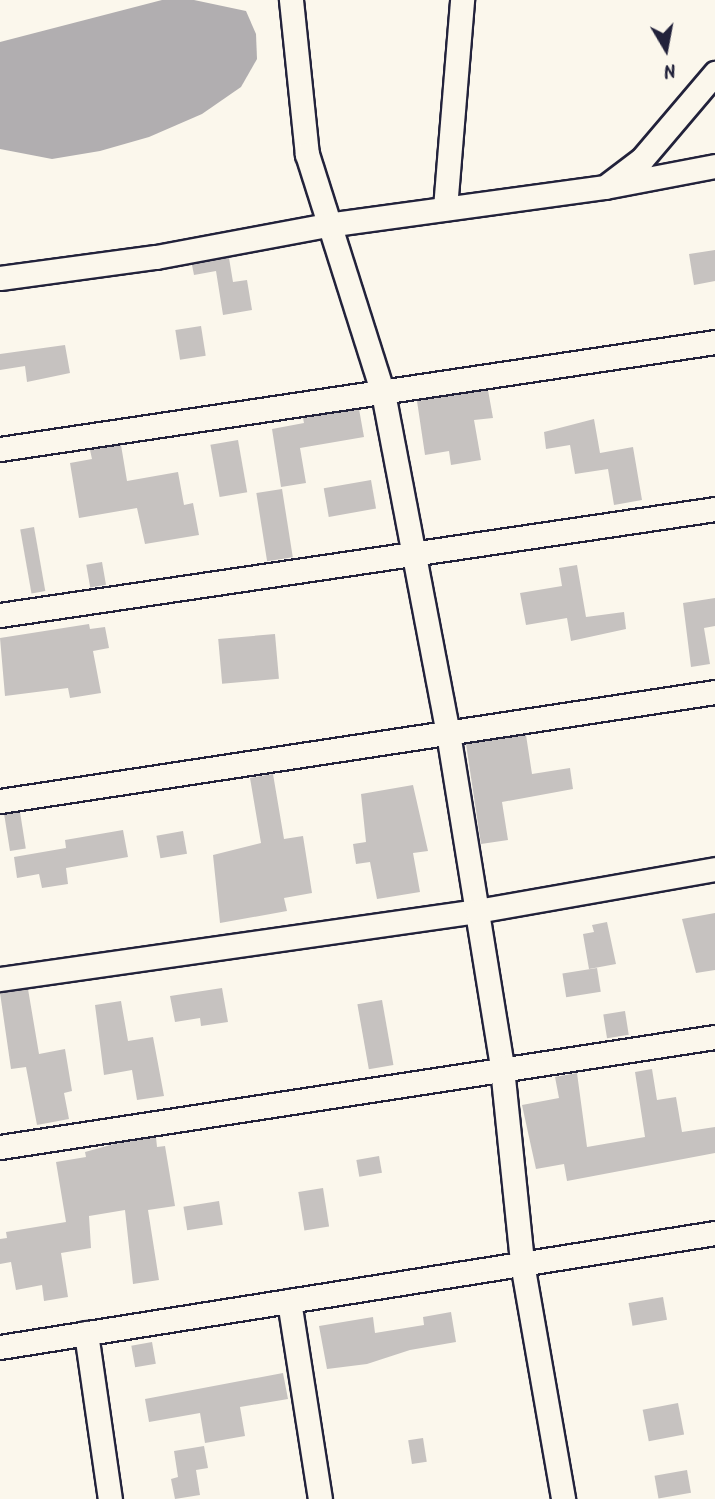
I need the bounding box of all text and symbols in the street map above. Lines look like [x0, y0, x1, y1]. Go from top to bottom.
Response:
north arrow [631, 14, 701, 84]
text: N [661, 54, 678, 85]

